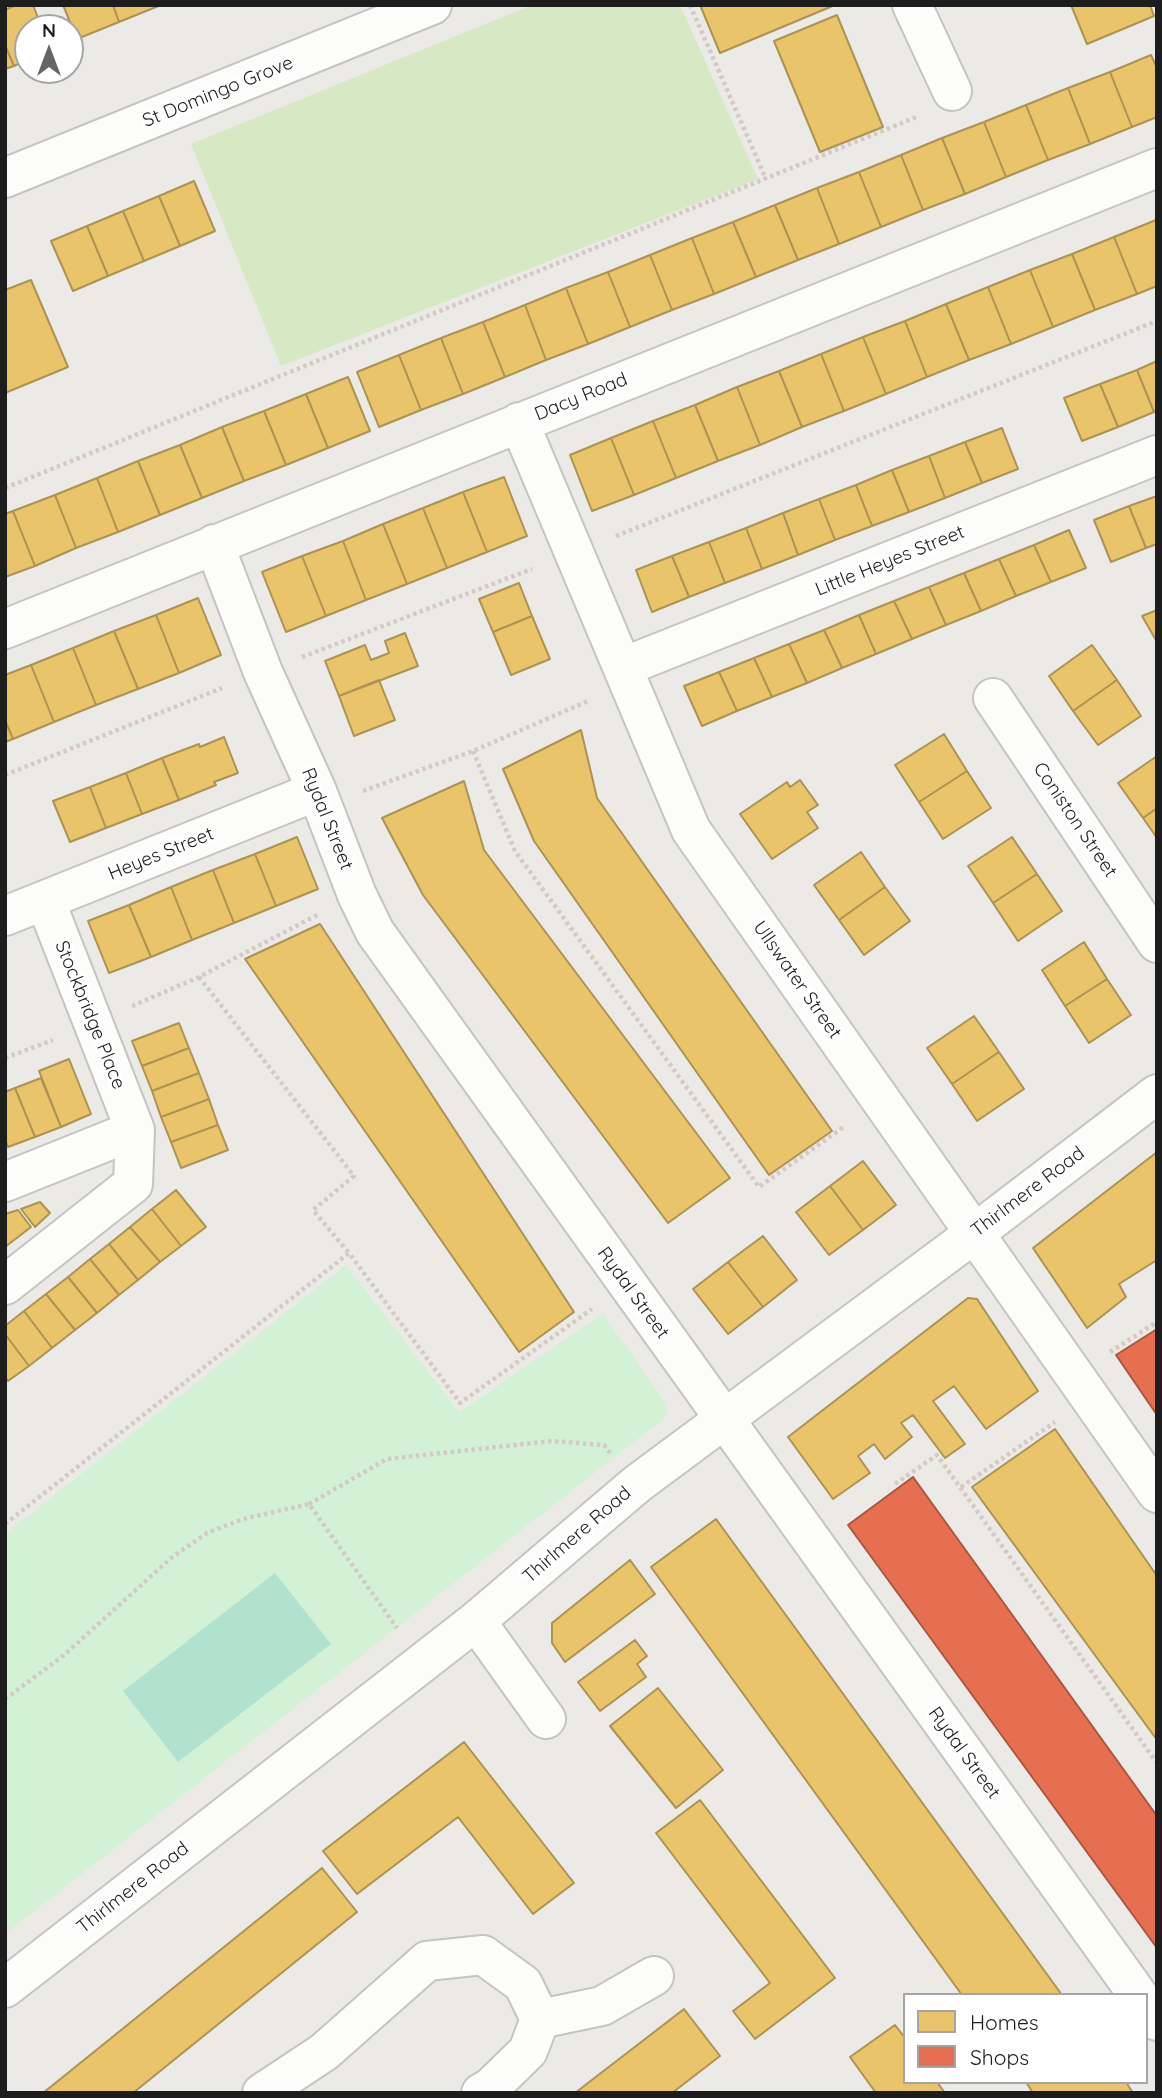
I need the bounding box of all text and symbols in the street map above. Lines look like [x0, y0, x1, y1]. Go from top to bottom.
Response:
north arrow [14, 14, 84, 84]
text: N [42, 18, 56, 42]
street label: St Domingo Grove [139, 51, 297, 133]
street label: Dacy Road [531, 368, 631, 426]
street label: Little Heyes Street [812, 521, 968, 601]
street label: Coniston Street [1028, 758, 1122, 882]
street label: Rydal Street [296, 765, 358, 873]
street label: Heyes Street [105, 822, 217, 886]
street label: Ullswater Street [748, 917, 846, 1043]
street label: Stockbridge Place [50, 937, 130, 1093]
street label: Thirlmere Road [967, 1142, 1089, 1242]
street label: Rydal Street [592, 1243, 674, 1343]
street label: Thirlmere Road [518, 1482, 636, 1588]
street label: Rydal Street [923, 1703, 1005, 1803]
street label: Thirlmere Road [72, 1837, 194, 1939]
legend [903, 1993, 1148, 2084]
text: Homes [970, 2009, 1039, 2035]
text: Shops [970, 2044, 1029, 2070]

